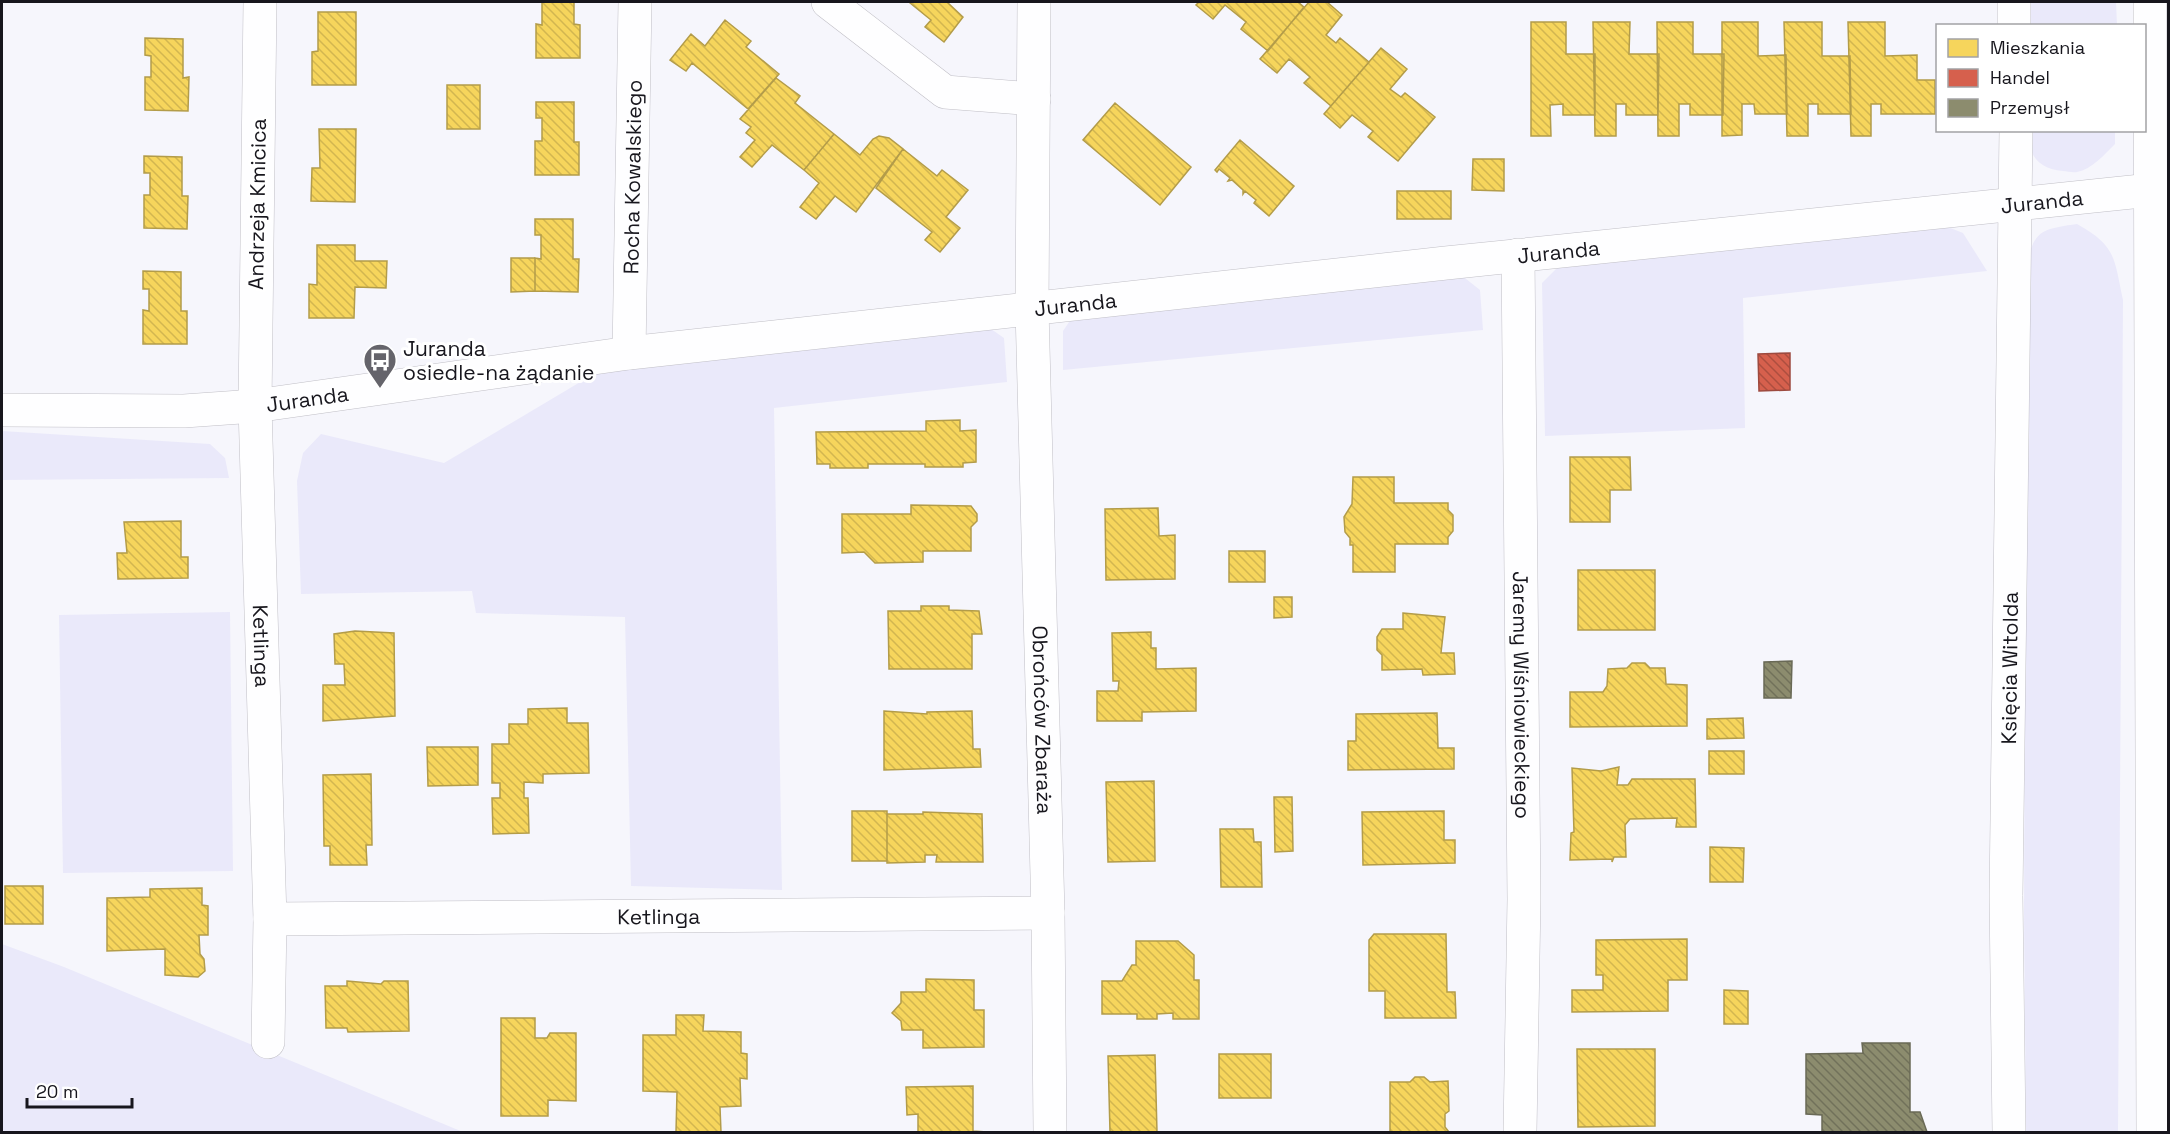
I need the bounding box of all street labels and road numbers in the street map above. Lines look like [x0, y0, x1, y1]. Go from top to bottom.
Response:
street label: Rocha Kowalskiego [617, 79, 647, 275]
street label: Andrzeja Kmicica [242, 118, 272, 290]
street label: Juranda [1999, 184, 2085, 219]
street label: Juranda [1516, 234, 1601, 269]
street label: Juranda [1033, 286, 1118, 322]
street label: Juranda [264, 379, 350, 418]
street label: Jaremy Wiśniowieckiego [1507, 571, 1537, 819]
street label: Księcia Witolda [1994, 591, 2023, 745]
street label: Ketlinga [247, 604, 277, 688]
street label: Obrońców Zbaraża [1027, 625, 1059, 815]
street label: Ketlinga [617, 902, 700, 930]

